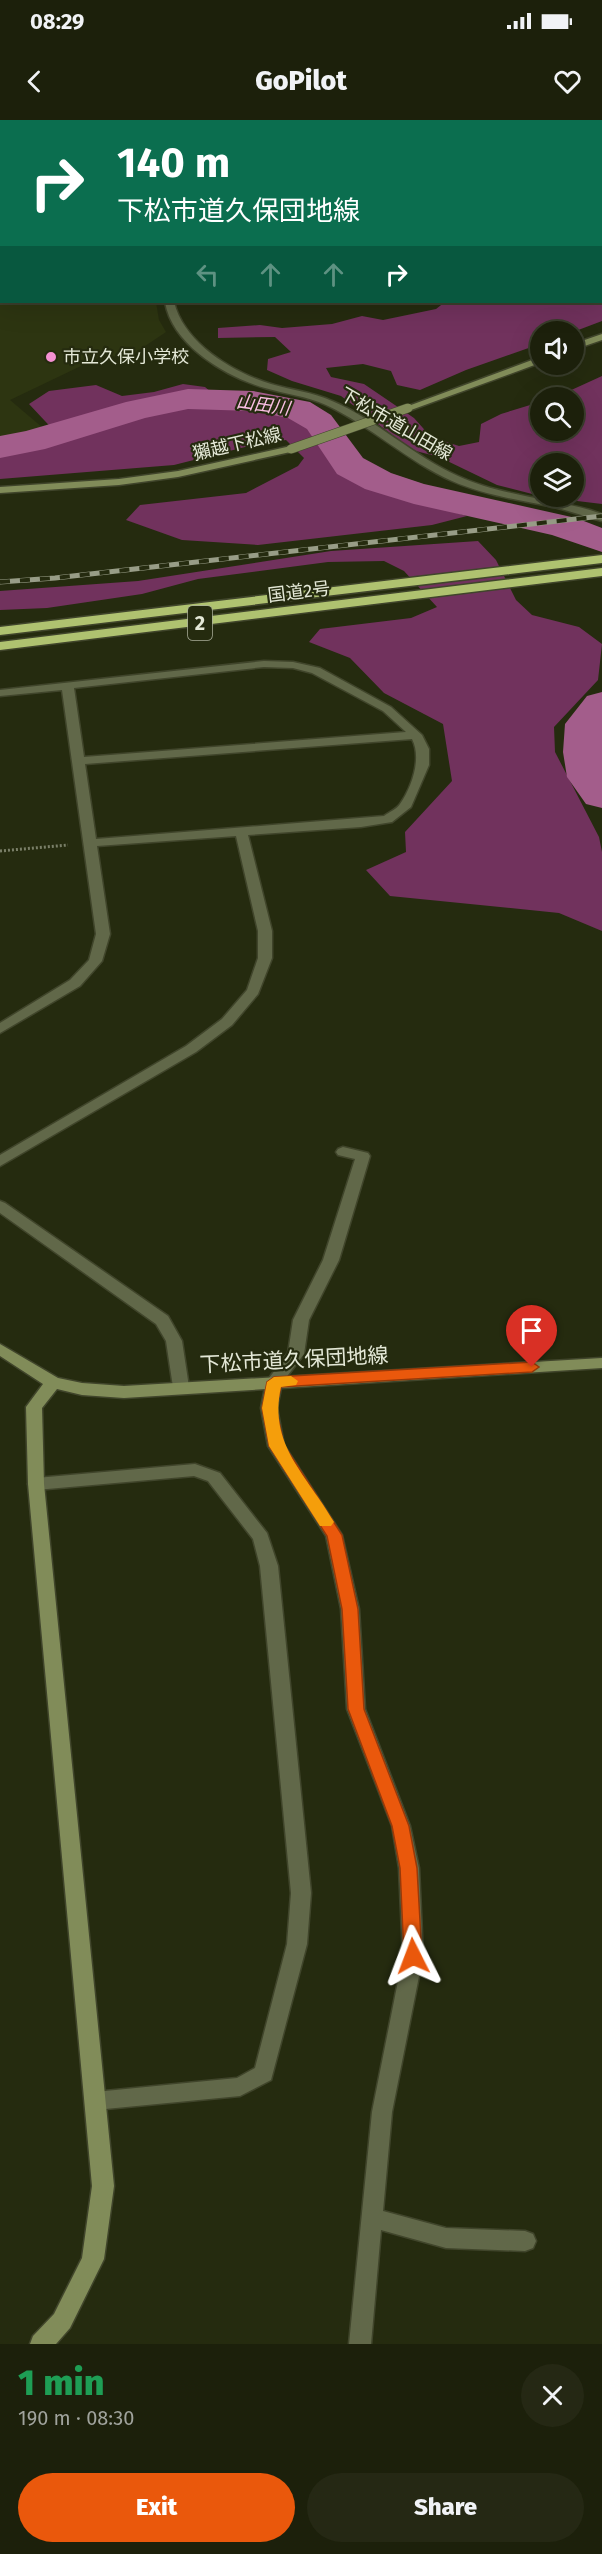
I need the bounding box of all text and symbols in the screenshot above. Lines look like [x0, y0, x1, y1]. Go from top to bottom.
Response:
text: 08:29 [30, 8, 84, 35]
icon: back [18, 65, 51, 98]
text: GoPilot [255, 65, 347, 97]
icon: heart [551, 65, 584, 98]
text: 140 m [117, 138, 230, 188]
icon: right [18, 144, 96, 222]
text: 下松市道久保団地線 [117, 195, 360, 227]
icon: left [191, 258, 224, 291]
icon: ahead [254, 258, 287, 291]
icon: ahead [317, 258, 350, 291]
icon: right [380, 258, 413, 291]
map controls [530, 321, 584, 507]
button: sound [530, 321, 584, 375]
place label: 市立久保小学校 [63, 346, 189, 368]
marker: 市立久保小学校 [44, 350, 58, 364]
street label: 下松市道山田線 [336, 383, 456, 465]
button: search [530, 387, 584, 441]
water label: 山田川 [235, 390, 293, 420]
street label: 獺越下松線 [191, 423, 283, 465]
button: layers [530, 453, 584, 507]
street label: 国道2号 [266, 577, 332, 607]
road number: 2 [188, 606, 212, 640]
pin [506, 1305, 557, 1367]
icon: arrive [515, 1314, 548, 1347]
street label: 下松市道久保団地線 [199, 1342, 389, 1378]
position arrow [381, 1924, 445, 1988]
text: 1 min [18, 2361, 104, 2405]
button: close [521, 2364, 584, 2427]
text: 190 m · 08:30 [18, 2406, 134, 2430]
button: Exit [18, 2473, 295, 2542]
button: Share [307, 2473, 584, 2542]

